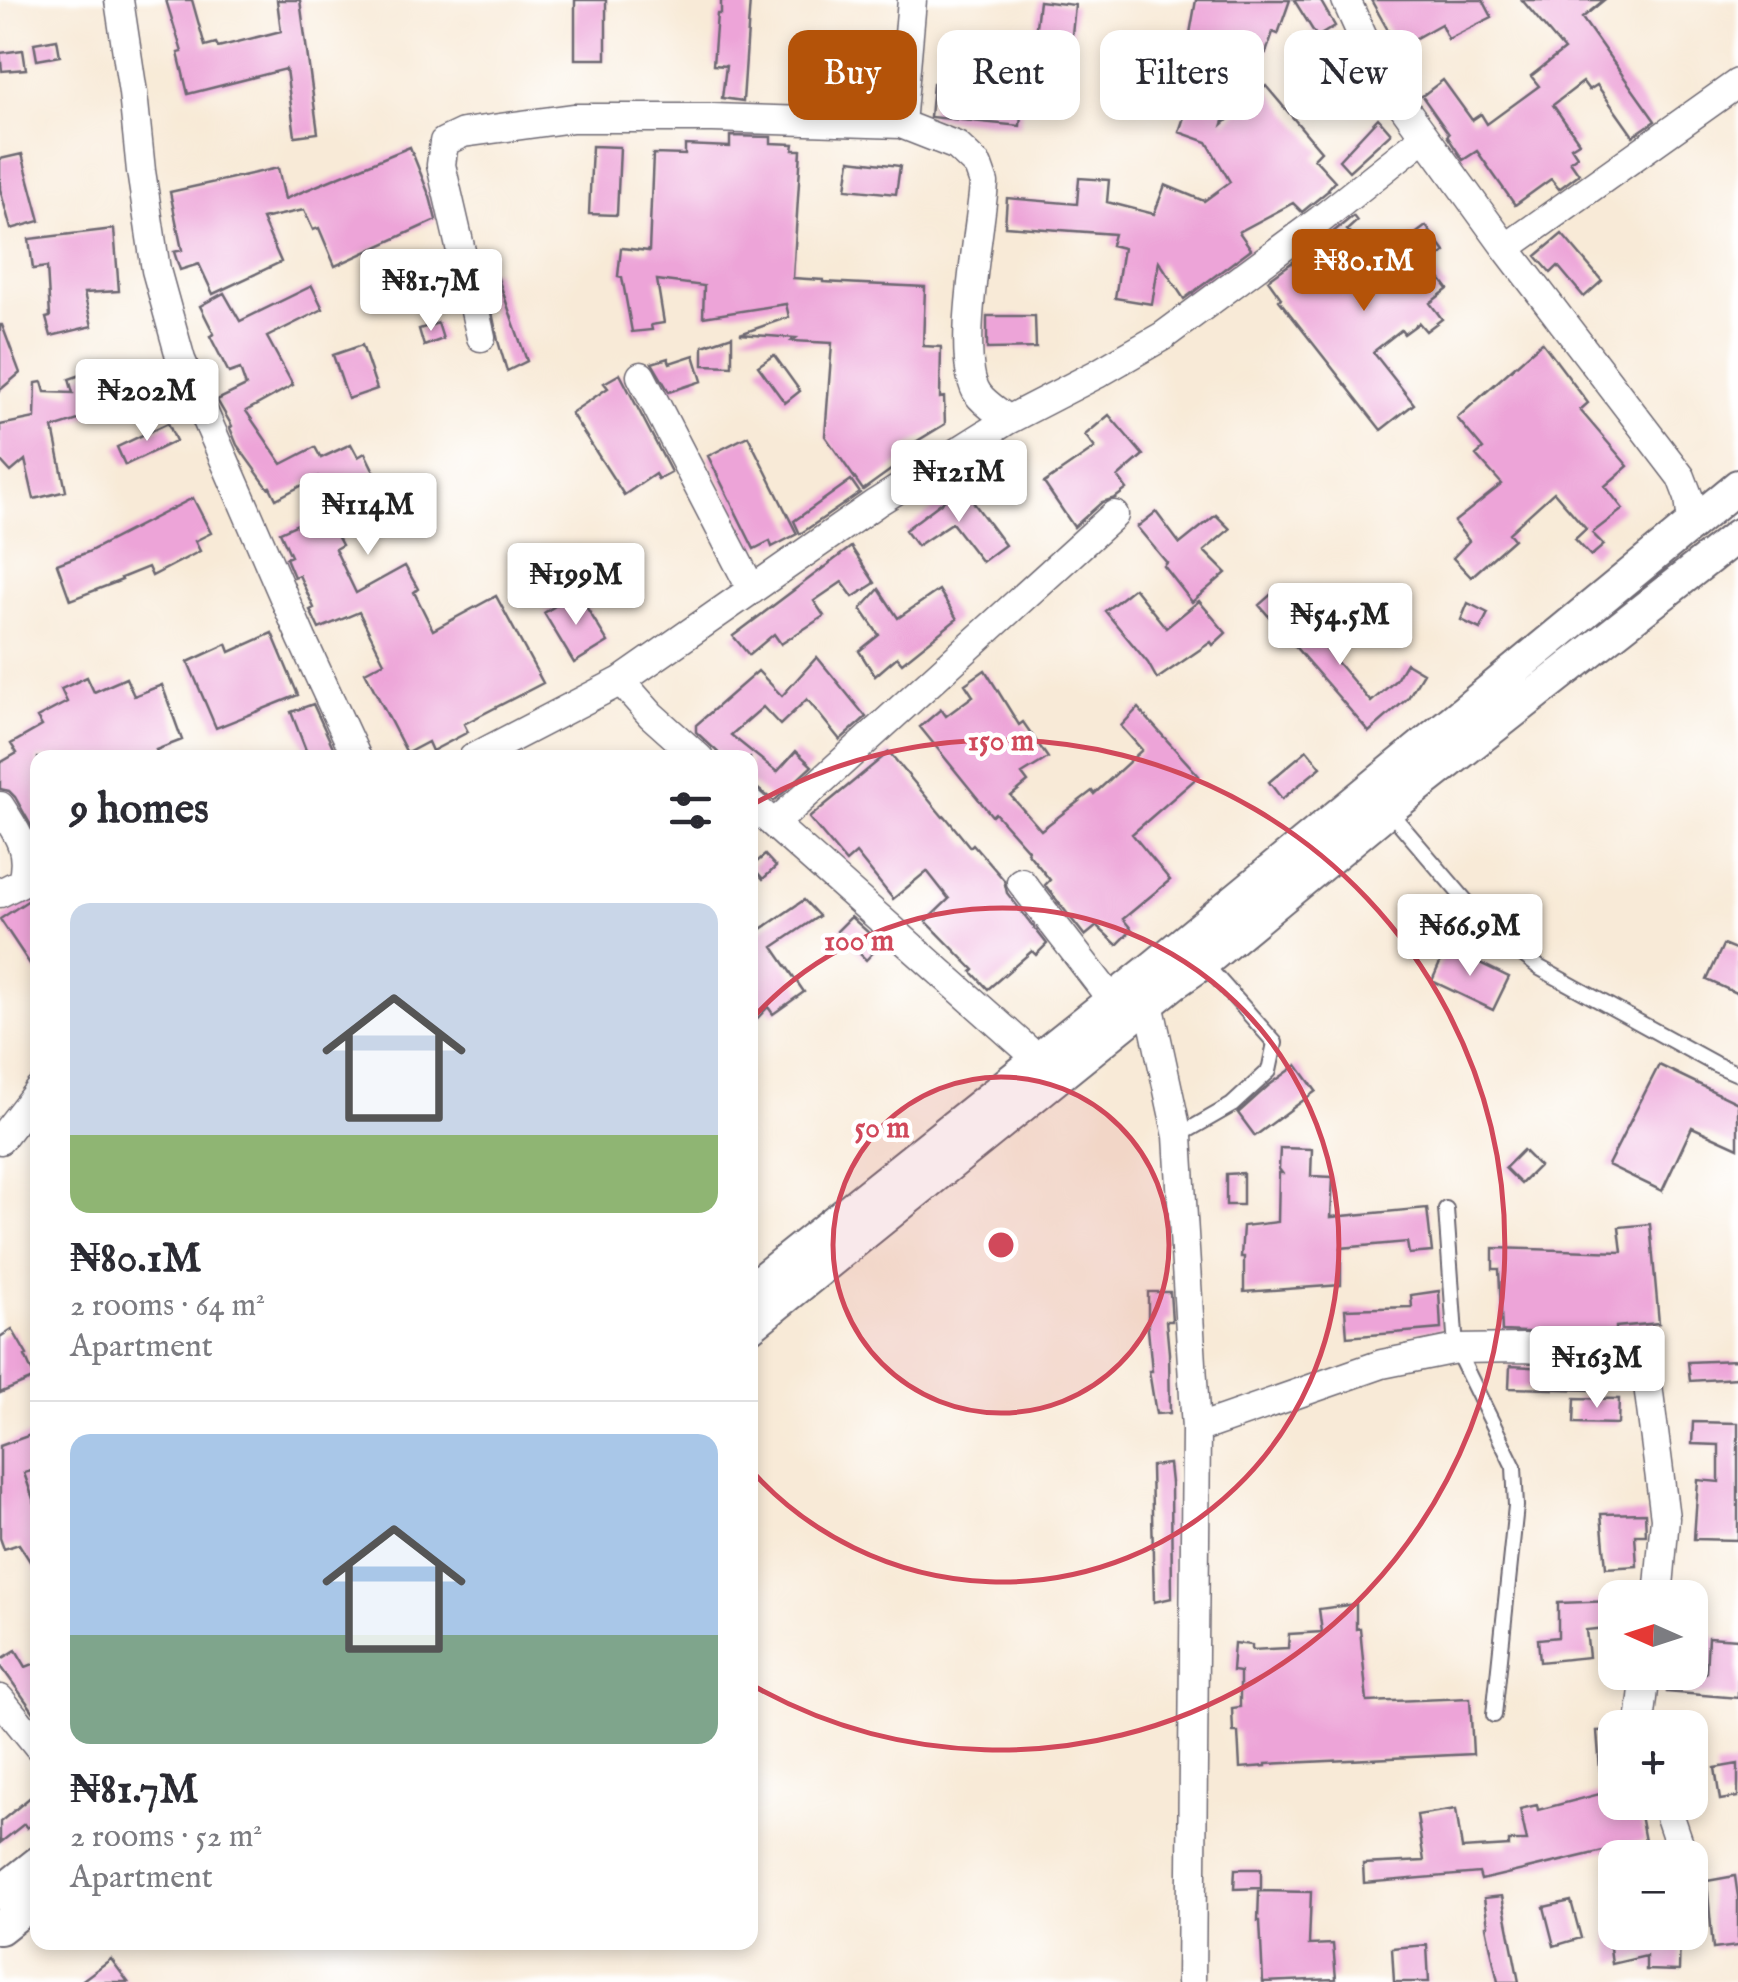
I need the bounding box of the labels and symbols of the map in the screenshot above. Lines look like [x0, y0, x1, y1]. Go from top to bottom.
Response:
pin: ₦80.1M [1283, 229, 1445, 314]
pin: ₦81.7M [350, 249, 512, 334]
pin: ₦202M [77, 359, 217, 444]
pin: ₦121M [889, 440, 1029, 525]
pin: ₦114M [298, 473, 438, 558]
pin: ₦199M [506, 543, 646, 628]
pin: ₦54.5M [1259, 583, 1421, 668]
text: 150 m [968, 723, 1034, 761]
pin: ₦66.9M [1389, 894, 1551, 979]
text: 100 m [824, 923, 894, 961]
text: 50 m [854, 1110, 910, 1148]
centre of rings [983, 1227, 1019, 1263]
pin: ₦163M [1527, 1326, 1667, 1411]
north arrow [1598, 1580, 1708, 1690]

